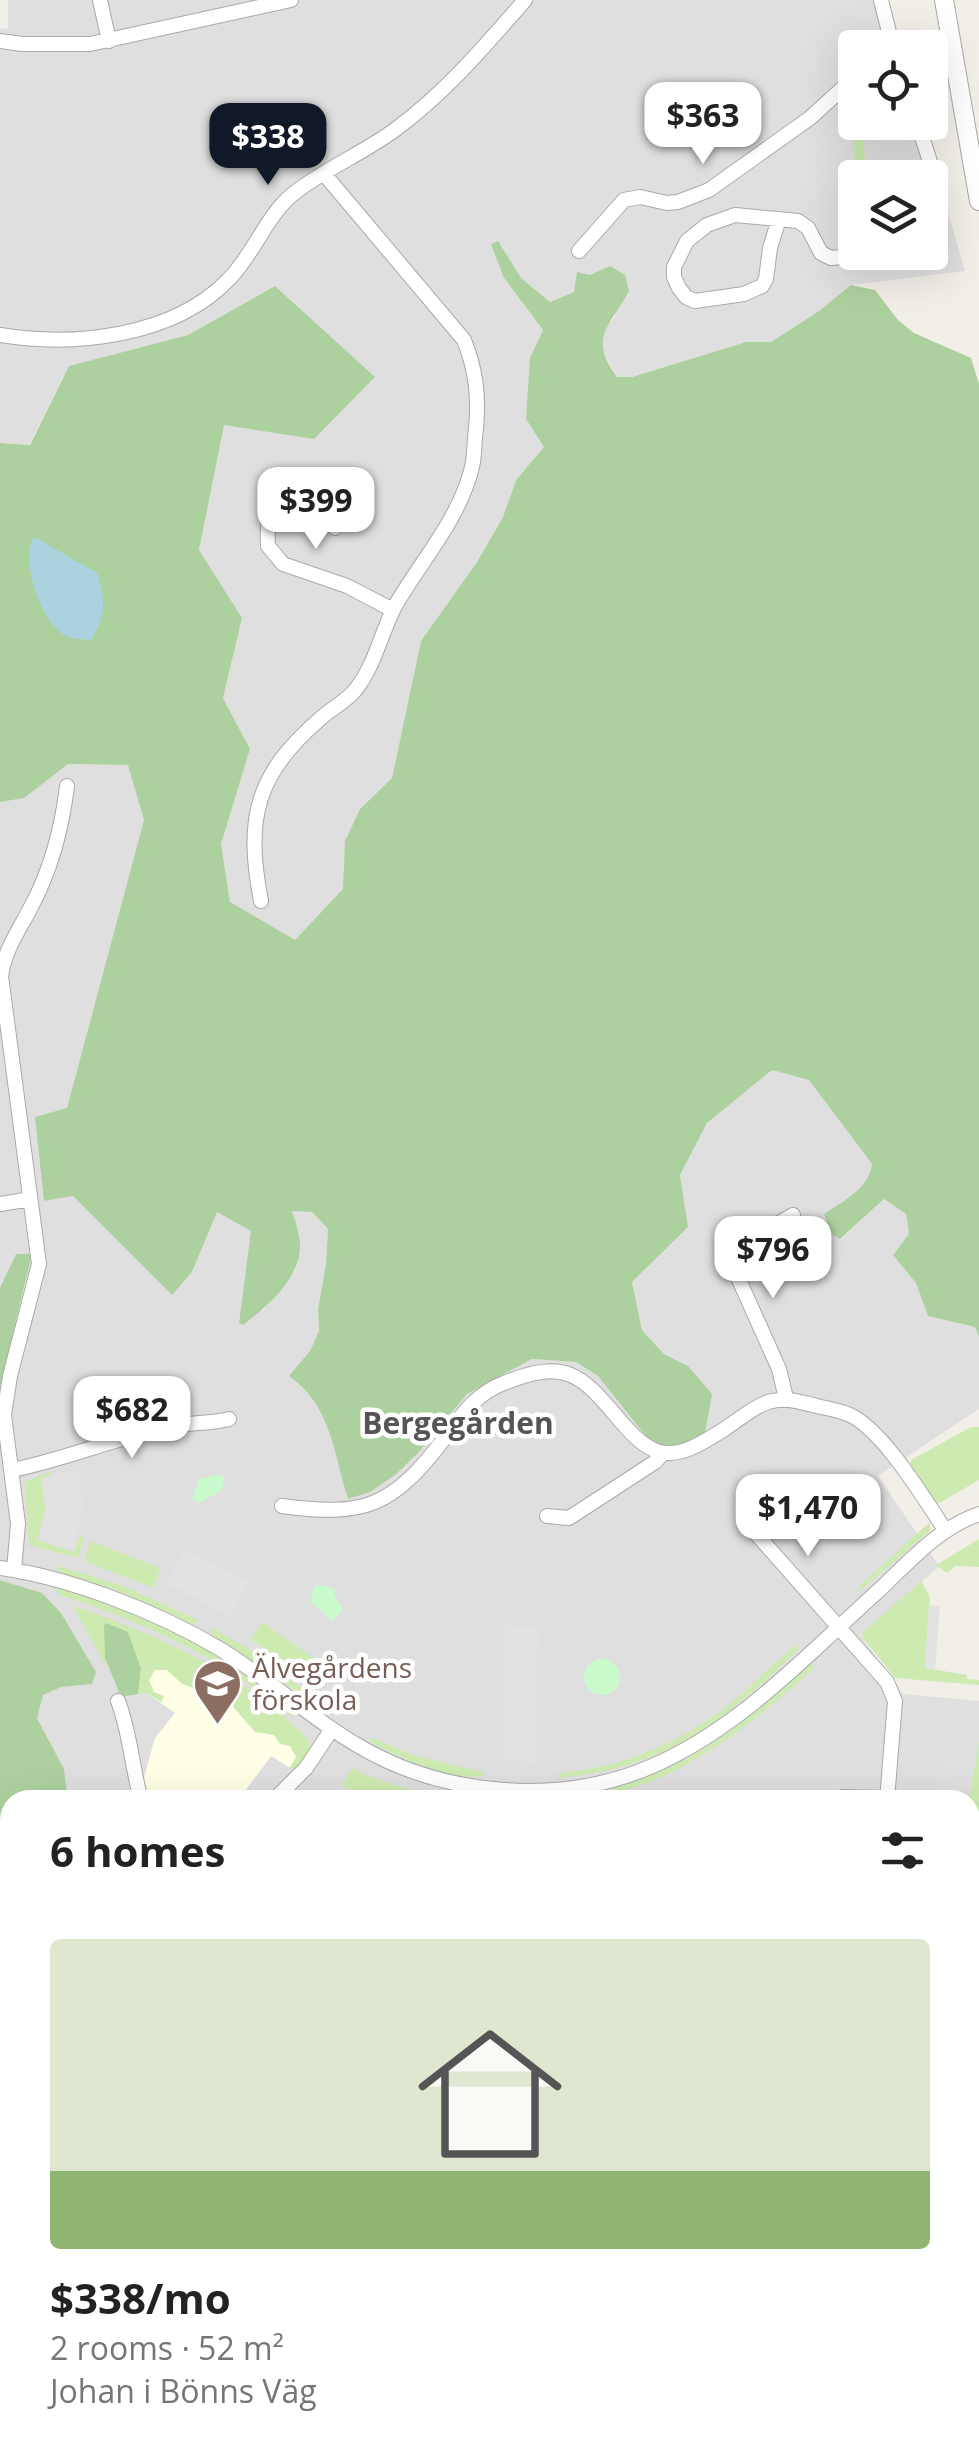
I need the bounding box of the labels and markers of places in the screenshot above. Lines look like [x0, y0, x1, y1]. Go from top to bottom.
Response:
pin: $363 [644, 82, 762, 167]
pin: $338 [209, 103, 327, 188]
pin: $399 [257, 467, 375, 552]
pin: $796 [714, 1216, 832, 1301]
pin: $682 [73, 1376, 191, 1461]
pin: $1,470 [727, 1474, 889, 1559]
place label: Älvegårdens förskola [252, 1648, 412, 1718]
school or university icon: Älvegårdens förskola [191, 1658, 243, 1726]

